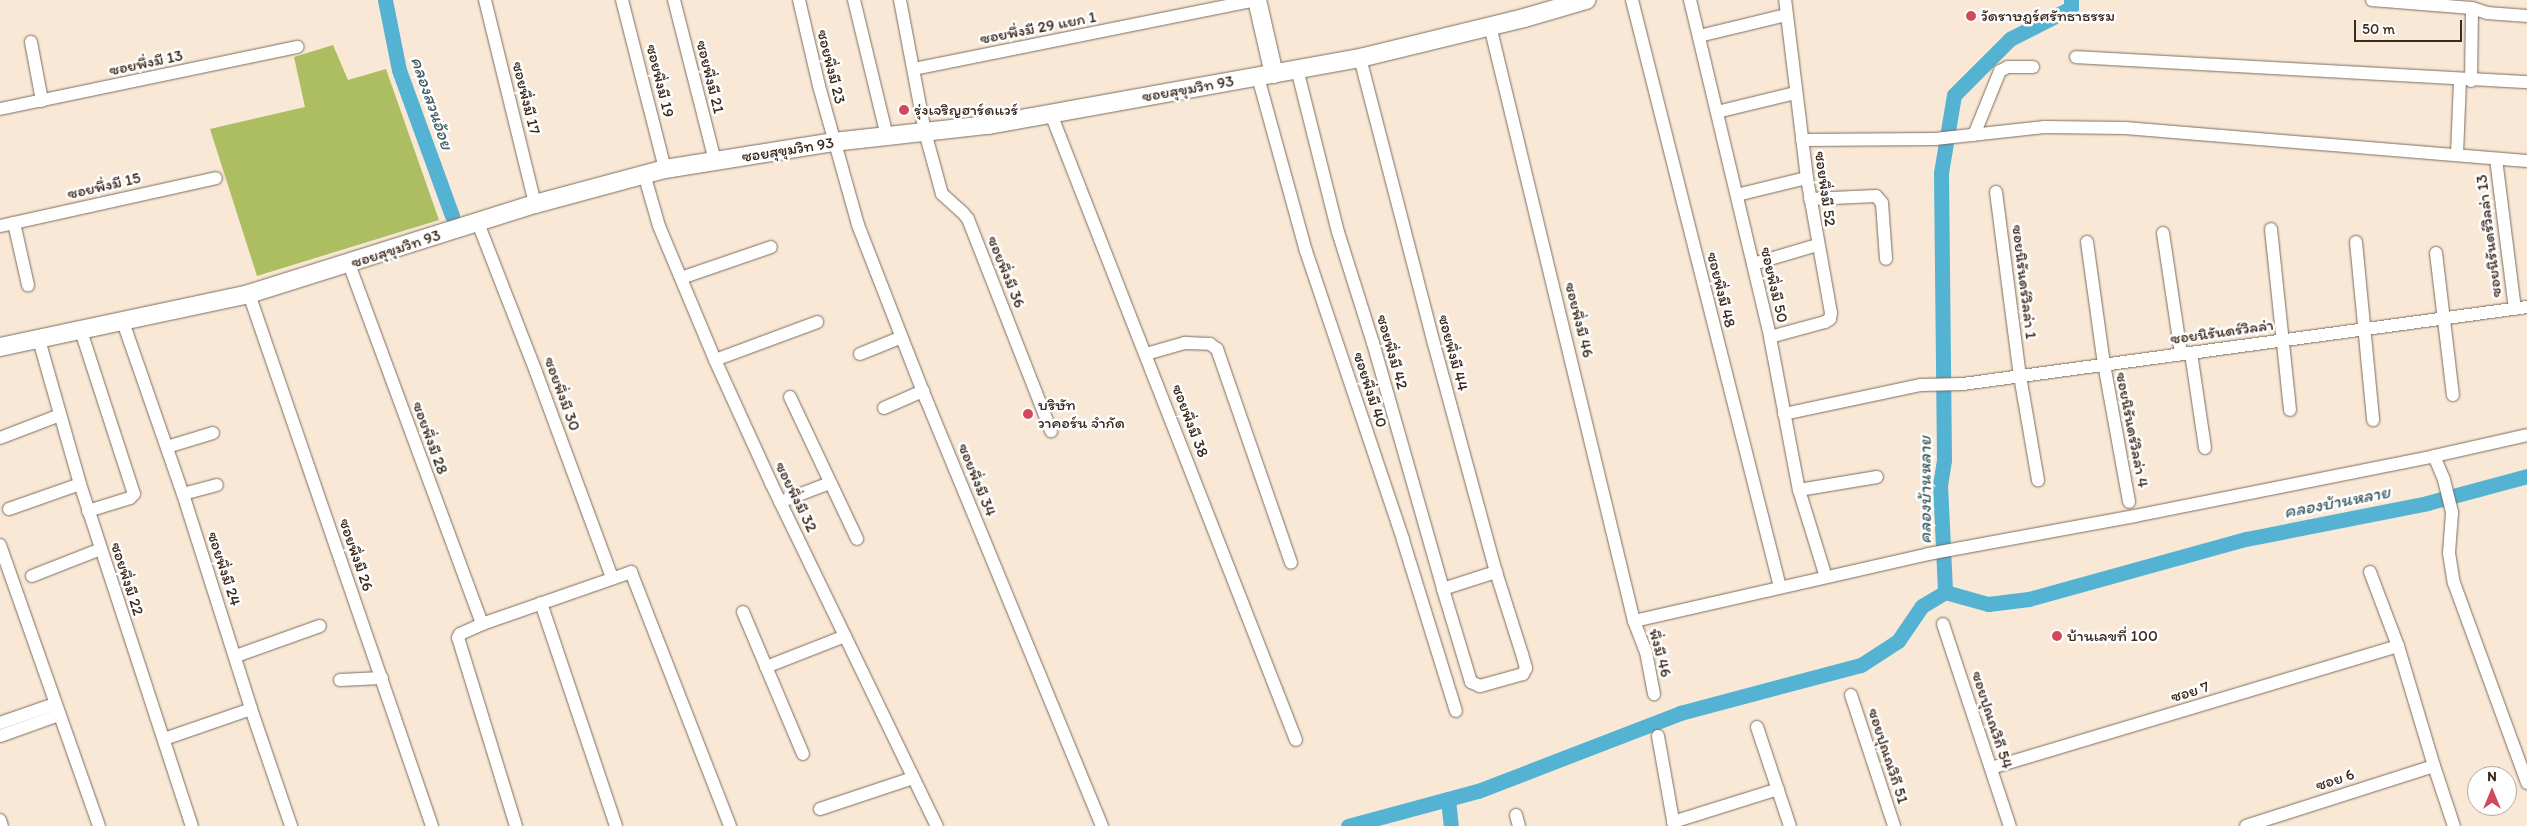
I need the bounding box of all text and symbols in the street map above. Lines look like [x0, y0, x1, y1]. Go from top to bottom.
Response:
place label: วัดราษฎร์ศรัทธาธรรม [1981, 6, 2115, 26]
street label: ซอยพึ่งมี 29 แยก 1 [978, 7, 1098, 49]
marker: วัดราษฎร์ศรัทธาธรรม [1965, 10, 1977, 22]
scale bar [2357, 10, 2464, 42]
text: 50 m [2362, 20, 2395, 38]
street label: ซอยพึ่งมี 23 [813, 28, 849, 106]
street label: ซอยพึ่งมี 21 [692, 38, 728, 116]
street label: ซอยพึ่งมี 19 [642, 42, 678, 120]
street label: ซอยพึ่งมี 13 [107, 46, 185, 80]
water label: คลองสวนอ้อย [406, 54, 458, 152]
street label: ซอยพึ่งมี 17 [508, 60, 544, 136]
street label: ซอยสุขุมวิท 93 [1141, 71, 1235, 107]
place label: รุ่งเจริญฮาร์ดแวร์ [914, 100, 1018, 120]
marker: รุ่งเจริญฮาร์ดแวร์ [898, 104, 910, 116]
street label: ซอยสุขุมวิท 93 [741, 133, 835, 167]
street label: ซอยพึ่งมี 52 [1810, 150, 1840, 228]
street label: ซอยพึ่งมี 15 [65, 168, 143, 204]
street label: ซอยนิรันดร์วิลล่า 13 [2472, 173, 2506, 299]
street label: ซอยนิรันดร์วิลล่า 1 [2007, 224, 2041, 340]
street label: ซอยสุขุมวิท 93 [349, 225, 443, 273]
street label: ซอยพึ่งมี 36 [983, 233, 1029, 311]
street label: ซอยพึ่งมี 50 [1756, 245, 1792, 325]
street label: ซอยพึ่งมี 48 [1702, 250, 1740, 330]
street label: ซอยพึ่งมี 46 [1560, 280, 1598, 360]
street label: ซอยพึ่งมี 42 [1372, 312, 1412, 392]
street label: ซอยพึ่งมี 44 [1434, 313, 1472, 393]
street label: ซอยนิรันดร์วิลล่า [2169, 315, 2275, 349]
street label: ซอยพึ่งมี 40 [1349, 350, 1391, 430]
street label: ซอยพึ่งมี 30 [540, 354, 584, 434]
street label: ซอยนิรันดร์วิลล่า 4 [2111, 371, 2153, 489]
street label: ซอยพึ่งมี 38 [1167, 382, 1213, 460]
place label: บริษัท วาคอร์น จำกัด [1038, 395, 1125, 433]
street label: ซอยพึ่งมี 28 [408, 399, 452, 477]
marker: บริษัท วาคอร์น จำกัด [1022, 408, 1034, 420]
water label: คลองบ้านหลาย [1914, 436, 1936, 544]
street label: ซอยพึ่งมี 34 [954, 441, 1000, 519]
street label: ซอยพึ่งมี 32 [771, 459, 821, 535]
water label: คลองบ้านหลาย [2282, 481, 2392, 523]
street label: ซอยพึ่งมี 26 [335, 516, 377, 594]
street label: ซอยพึ่งมี 24 [203, 530, 245, 608]
street label: ซอยพึ่งมี 22 [106, 540, 148, 618]
place label: บ้านเลขที่ 100 [2067, 626, 2158, 646]
street label: พึ่งมี 46 [1644, 627, 1676, 679]
marker: บ้านเลขที่ 100 [2051, 630, 2063, 642]
street label: ซอยปุณณวิถี 54 [1967, 669, 2017, 771]
street label: ซอย 7 [2169, 677, 2211, 707]
street label: ซอยปุณณวิถี 51 [1864, 706, 1912, 806]
street label: ซอย 6 [2313, 765, 2357, 795]
north arrow [2467, 766, 2517, 816]
text: N [2487, 768, 2497, 785]

